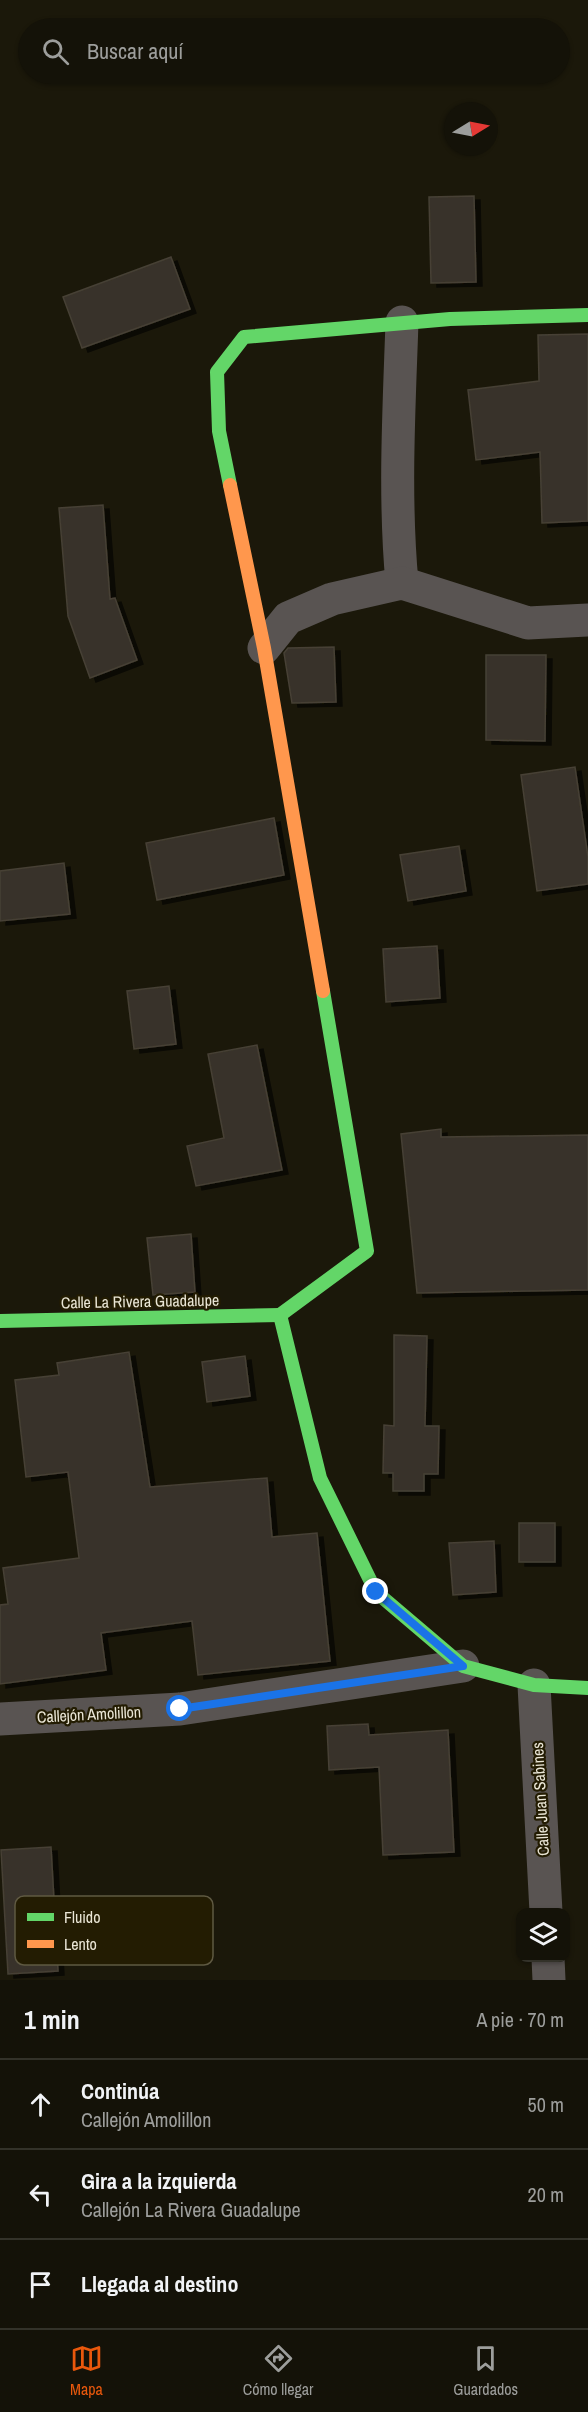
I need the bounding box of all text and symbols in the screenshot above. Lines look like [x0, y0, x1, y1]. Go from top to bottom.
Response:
search box [18, 18, 570, 84]
icon: search [39, 35, 72, 68]
text: Buscar aquí [87, 36, 183, 66]
north arrow [444, 102, 498, 156]
street label: Calle La Rivera Guadalupe [61, 1289, 219, 1313]
route end [362, 1578, 388, 1604]
route start [166, 1695, 192, 1721]
street label: Callejón Amolillon [36, 1700, 142, 1728]
street label: Calle Juan Sabines [526, 1742, 554, 1856]
legend [15, 1896, 213, 1965]
text: Fluido [64, 1906, 100, 1928]
map controls [516, 1908, 570, 1962]
button: layers [516, 1908, 570, 1962]
text: Lento [64, 1933, 97, 1955]
text: 1 min [24, 2002, 80, 2037]
text: A pie · 70 m [476, 2006, 564, 2033]
text: Continúa [81, 2076, 159, 2106]
icon: ahead [24, 2088, 57, 2121]
text: 50 m [528, 2091, 564, 2118]
text: Callejón Amolillon [81, 2106, 211, 2133]
text: Gira a la izquierda [81, 2166, 236, 2196]
icon: left [24, 2178, 57, 2211]
text: 20 m [528, 2181, 564, 2208]
text: Callejón La Rivera Guadalupe [81, 2196, 301, 2223]
icon: arrive [24, 2268, 57, 2301]
text: Llegada al destino [81, 2269, 238, 2299]
tab: Mapa [70, 2342, 103, 2400]
tab: Cómo llegar [243, 2342, 313, 2400]
tab: Guardados [453, 2342, 518, 2400]

